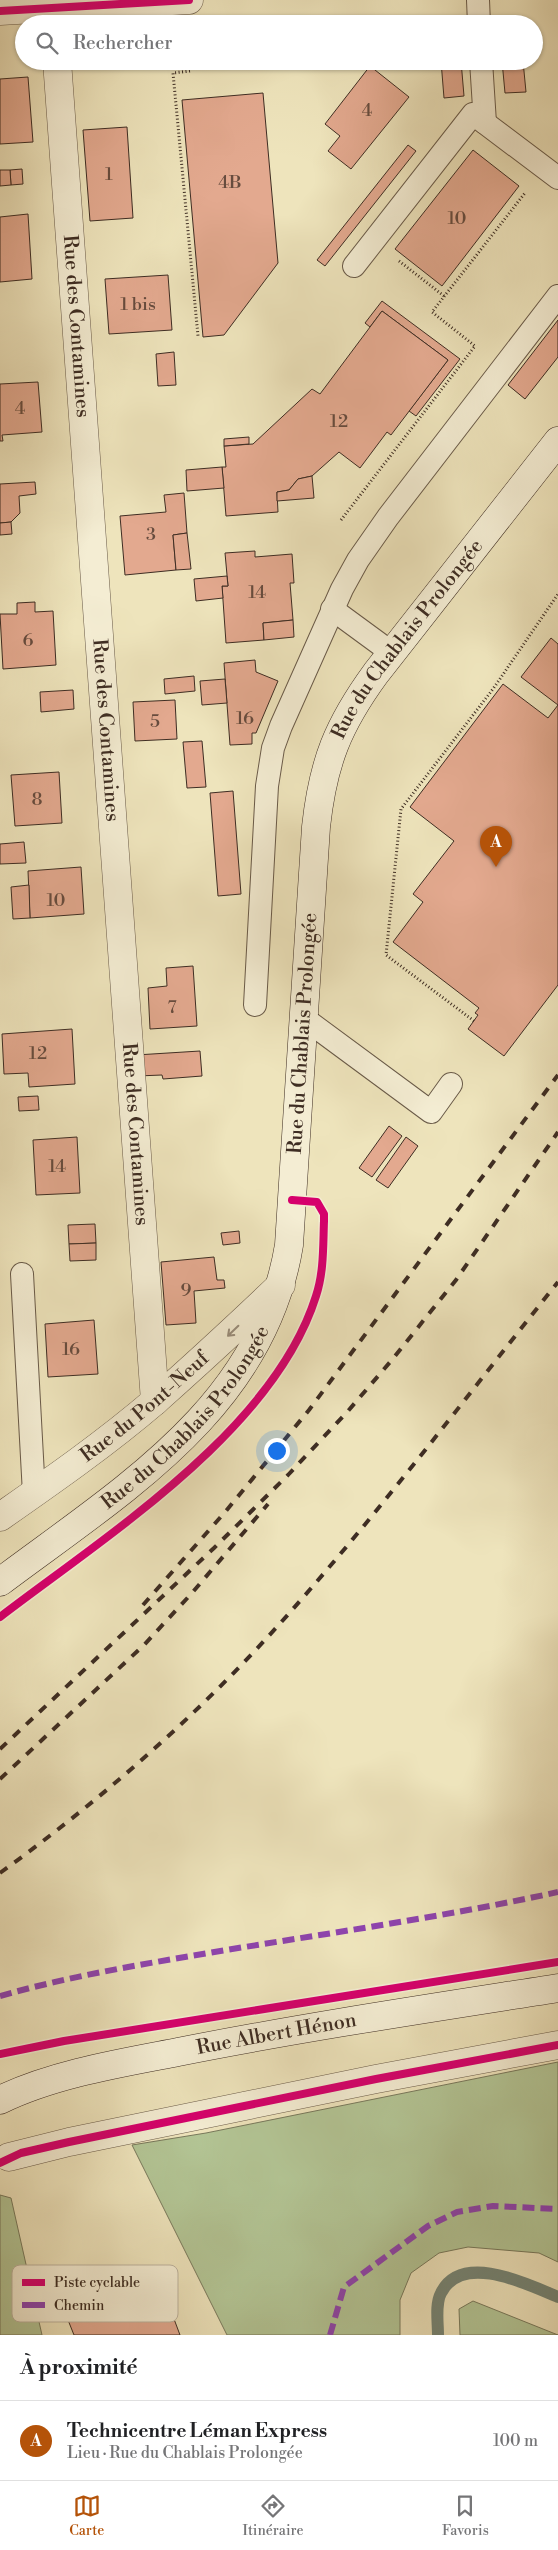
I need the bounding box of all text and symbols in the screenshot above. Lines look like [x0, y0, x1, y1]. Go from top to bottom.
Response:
search box [15, 15, 543, 70]
icon: search [33, 29, 61, 57]
text: Rechercher [73, 31, 172, 55]
house number: 4 [362, 99, 373, 122]
house number: 1 [105, 163, 113, 186]
house number: 4B [218, 171, 242, 194]
house number: 10 [447, 207, 467, 230]
street label: Rue des Contamines [57, 234, 96, 419]
house number: 1 bis [120, 293, 156, 316]
house number: 4 [15, 397, 26, 420]
house number: 12 [330, 410, 348, 433]
house number: 3 [146, 523, 156, 546]
street label: Rue du Chablais Prolongée [326, 534, 489, 743]
house number: 14 [248, 581, 266, 604]
house number: 6 [23, 629, 34, 652]
street label: Rue des Contamines [87, 638, 125, 822]
house number: 16 [236, 707, 254, 730]
house number: 5 [150, 710, 160, 733]
house number: 8 [31, 788, 43, 811]
pin: A [480, 826, 512, 867]
house number: 10 [46, 889, 66, 912]
street label: Rue du Chablais Prolongée [282, 912, 323, 1155]
house number: 7 [167, 996, 177, 1019]
house number: 12 [29, 1042, 47, 1065]
street label: Rue des Contamines [116, 1042, 155, 1226]
house number: 14 [48, 1155, 66, 1178]
house number: 9 [181, 1279, 192, 1302]
street label: Rue du Chablais Prolongée [96, 1321, 275, 1515]
one-way arrow [227, 1325, 240, 1337]
house number: 16 [62, 1338, 80, 1361]
street label: Rue du Pont-Neuf [76, 1345, 215, 1468]
your location [264, 1438, 290, 1464]
street label: Rue Albert Hénon [194, 2008, 359, 2061]
legend [12, 2265, 178, 2322]
text: Piste cyclable [54, 2274, 140, 2292]
text: Chemin [54, 2297, 105, 2315]
text: À proximité [20, 2355, 137, 2381]
text: Technicentre Léman Express [67, 2419, 327, 2443]
text: A [30, 2431, 42, 2451]
text: 100 m [493, 2431, 538, 2451]
text: Lieu · Rue du Chablais Prolongée [67, 2443, 303, 2463]
tab: Carte [69, 2492, 104, 2540]
tab: Itinéraire [243, 2492, 304, 2540]
tab: Favoris [442, 2492, 489, 2540]

